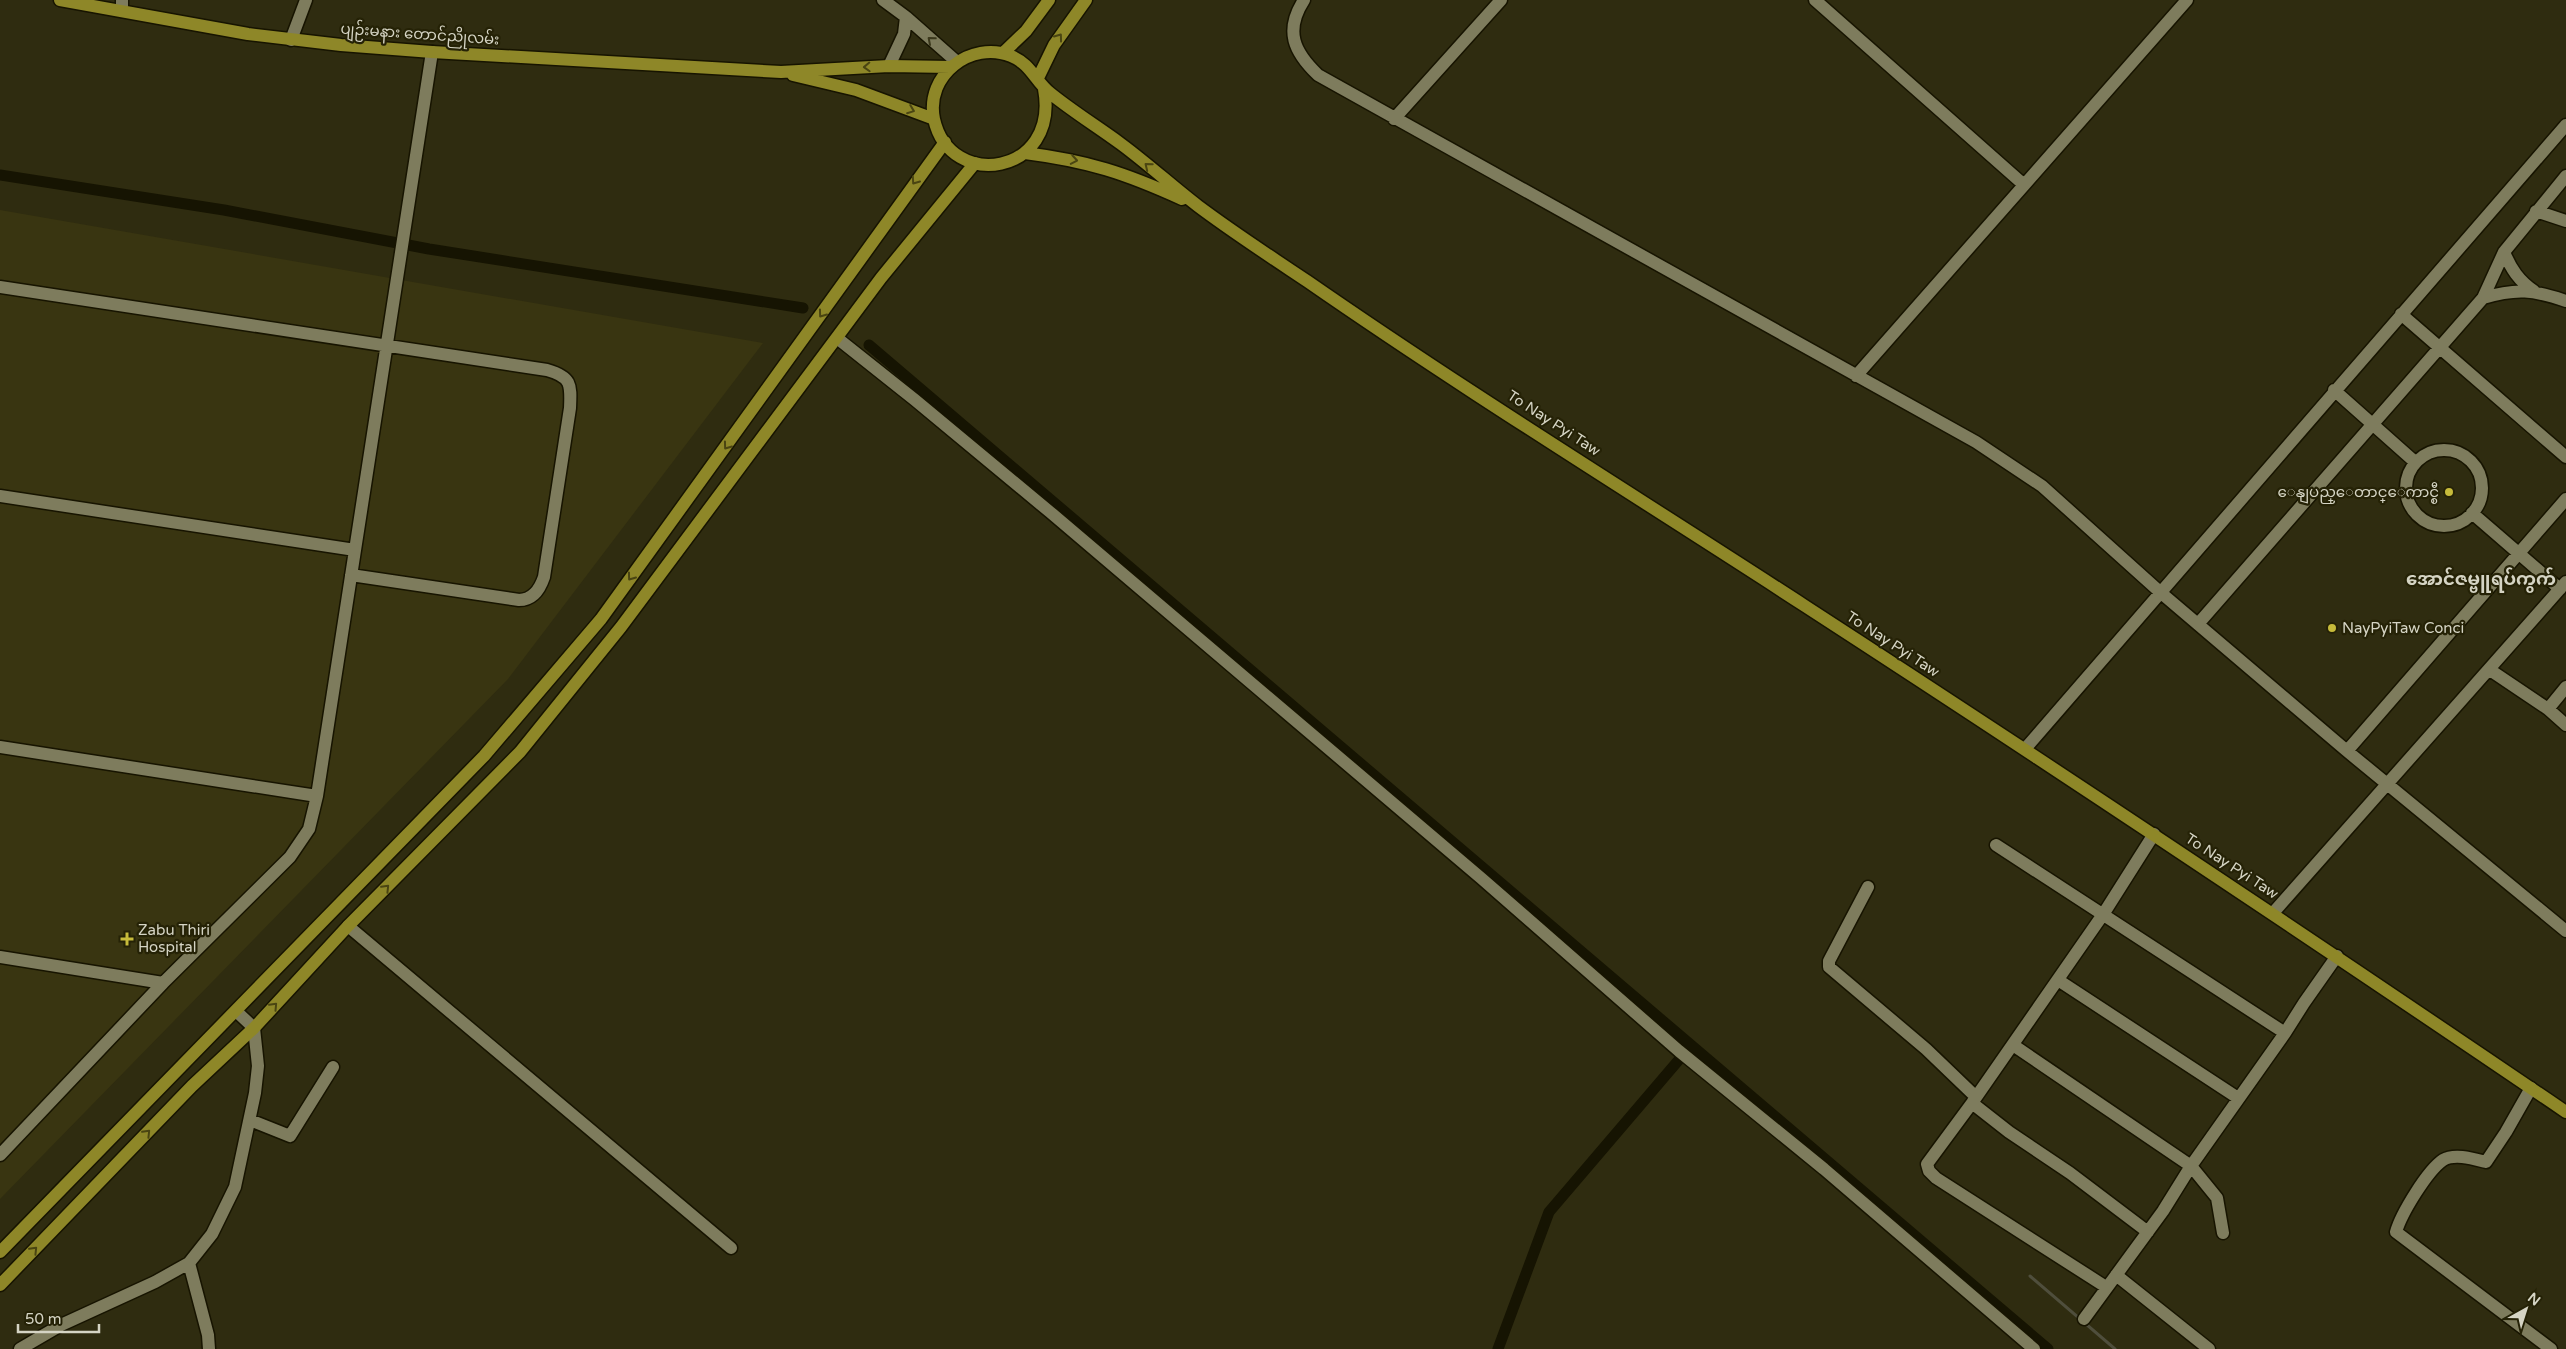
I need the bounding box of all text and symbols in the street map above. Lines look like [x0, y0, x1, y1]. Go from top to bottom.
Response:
street label: ပျဉ်းမနား တောင်ညိုလမ်း [340, 18, 500, 52]
one-way arrow [1054, 34, 1062, 43]
one-way arrow [927, 36, 936, 45]
one-way arrow [862, 62, 870, 73]
one-way arrow [906, 104, 915, 114]
one-way arrow [1070, 154, 1078, 165]
one-way arrow [1145, 163, 1154, 171]
one-way arrow [912, 175, 921, 185]
one-way arrow [819, 308, 828, 318]
street label: To Nay Pyi Taw [1504, 386, 1604, 460]
one-way arrow [724, 440, 732, 449]
place label: ေနျပည္ေတာင္ေကာင္စီ [2278, 482, 2439, 504]
marker: ေနျပည္ေတာင္ေကာင္စီ [2443, 486, 2455, 498]
district label: အောင်ဇမ္ဗူရပ်ကွက် [2406, 567, 2556, 593]
one-way arrow [629, 571, 637, 580]
street label: To Nay Pyi Taw [1843, 607, 1943, 681]
place label: NayPyiTaw Conci [2342, 619, 2464, 637]
marker: NayPyiTaw Conci [2326, 622, 2338, 634]
street label: To Nay Pyi Taw [2182, 829, 2282, 903]
one-way arrow [380, 885, 389, 894]
place label: Zabu Thiri Hospital [138, 921, 210, 956]
marker: Zabu Thiri Hospital [120, 932, 134, 946]
one-way arrow [268, 1003, 277, 1012]
one-way arrow [141, 1130, 150, 1139]
one-way arrow [28, 1247, 37, 1256]
north arrow [2501, 1284, 2551, 1334]
text: N [2524, 1289, 2544, 1309]
scale bar [18, 1302, 99, 1334]
text: 50 m [25, 1310, 62, 1328]

